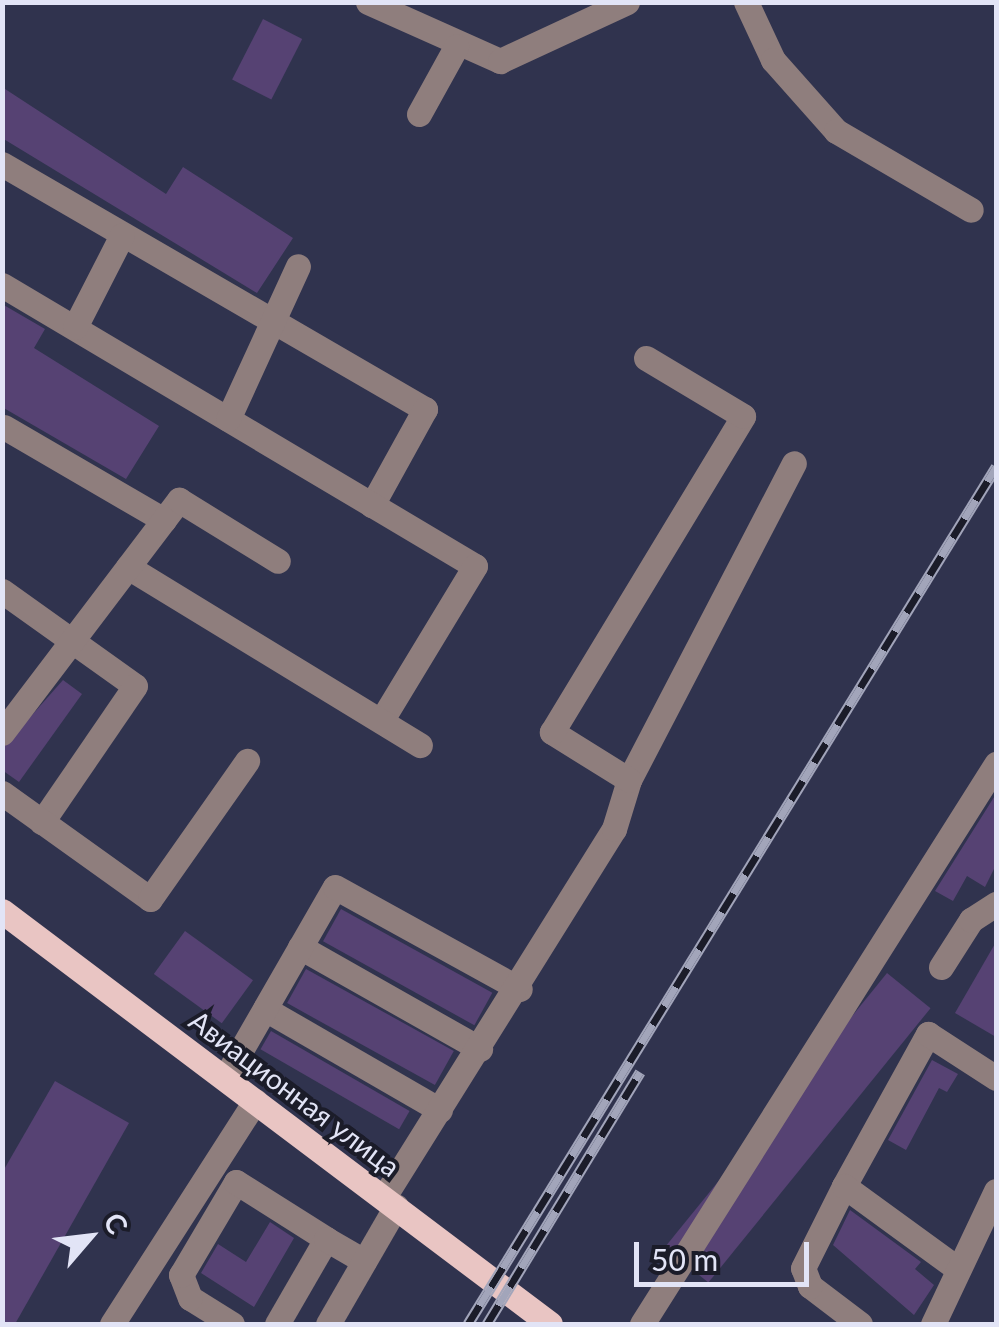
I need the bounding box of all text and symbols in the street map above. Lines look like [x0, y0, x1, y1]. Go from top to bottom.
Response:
street label: Авиационная улица [183, 1003, 407, 1183]
north arrow [40, 1187, 140, 1287]
text: С [97, 1207, 136, 1239]
scale bar [639, 1222, 814, 1284]
text: 50 m [651, 1241, 718, 1277]

